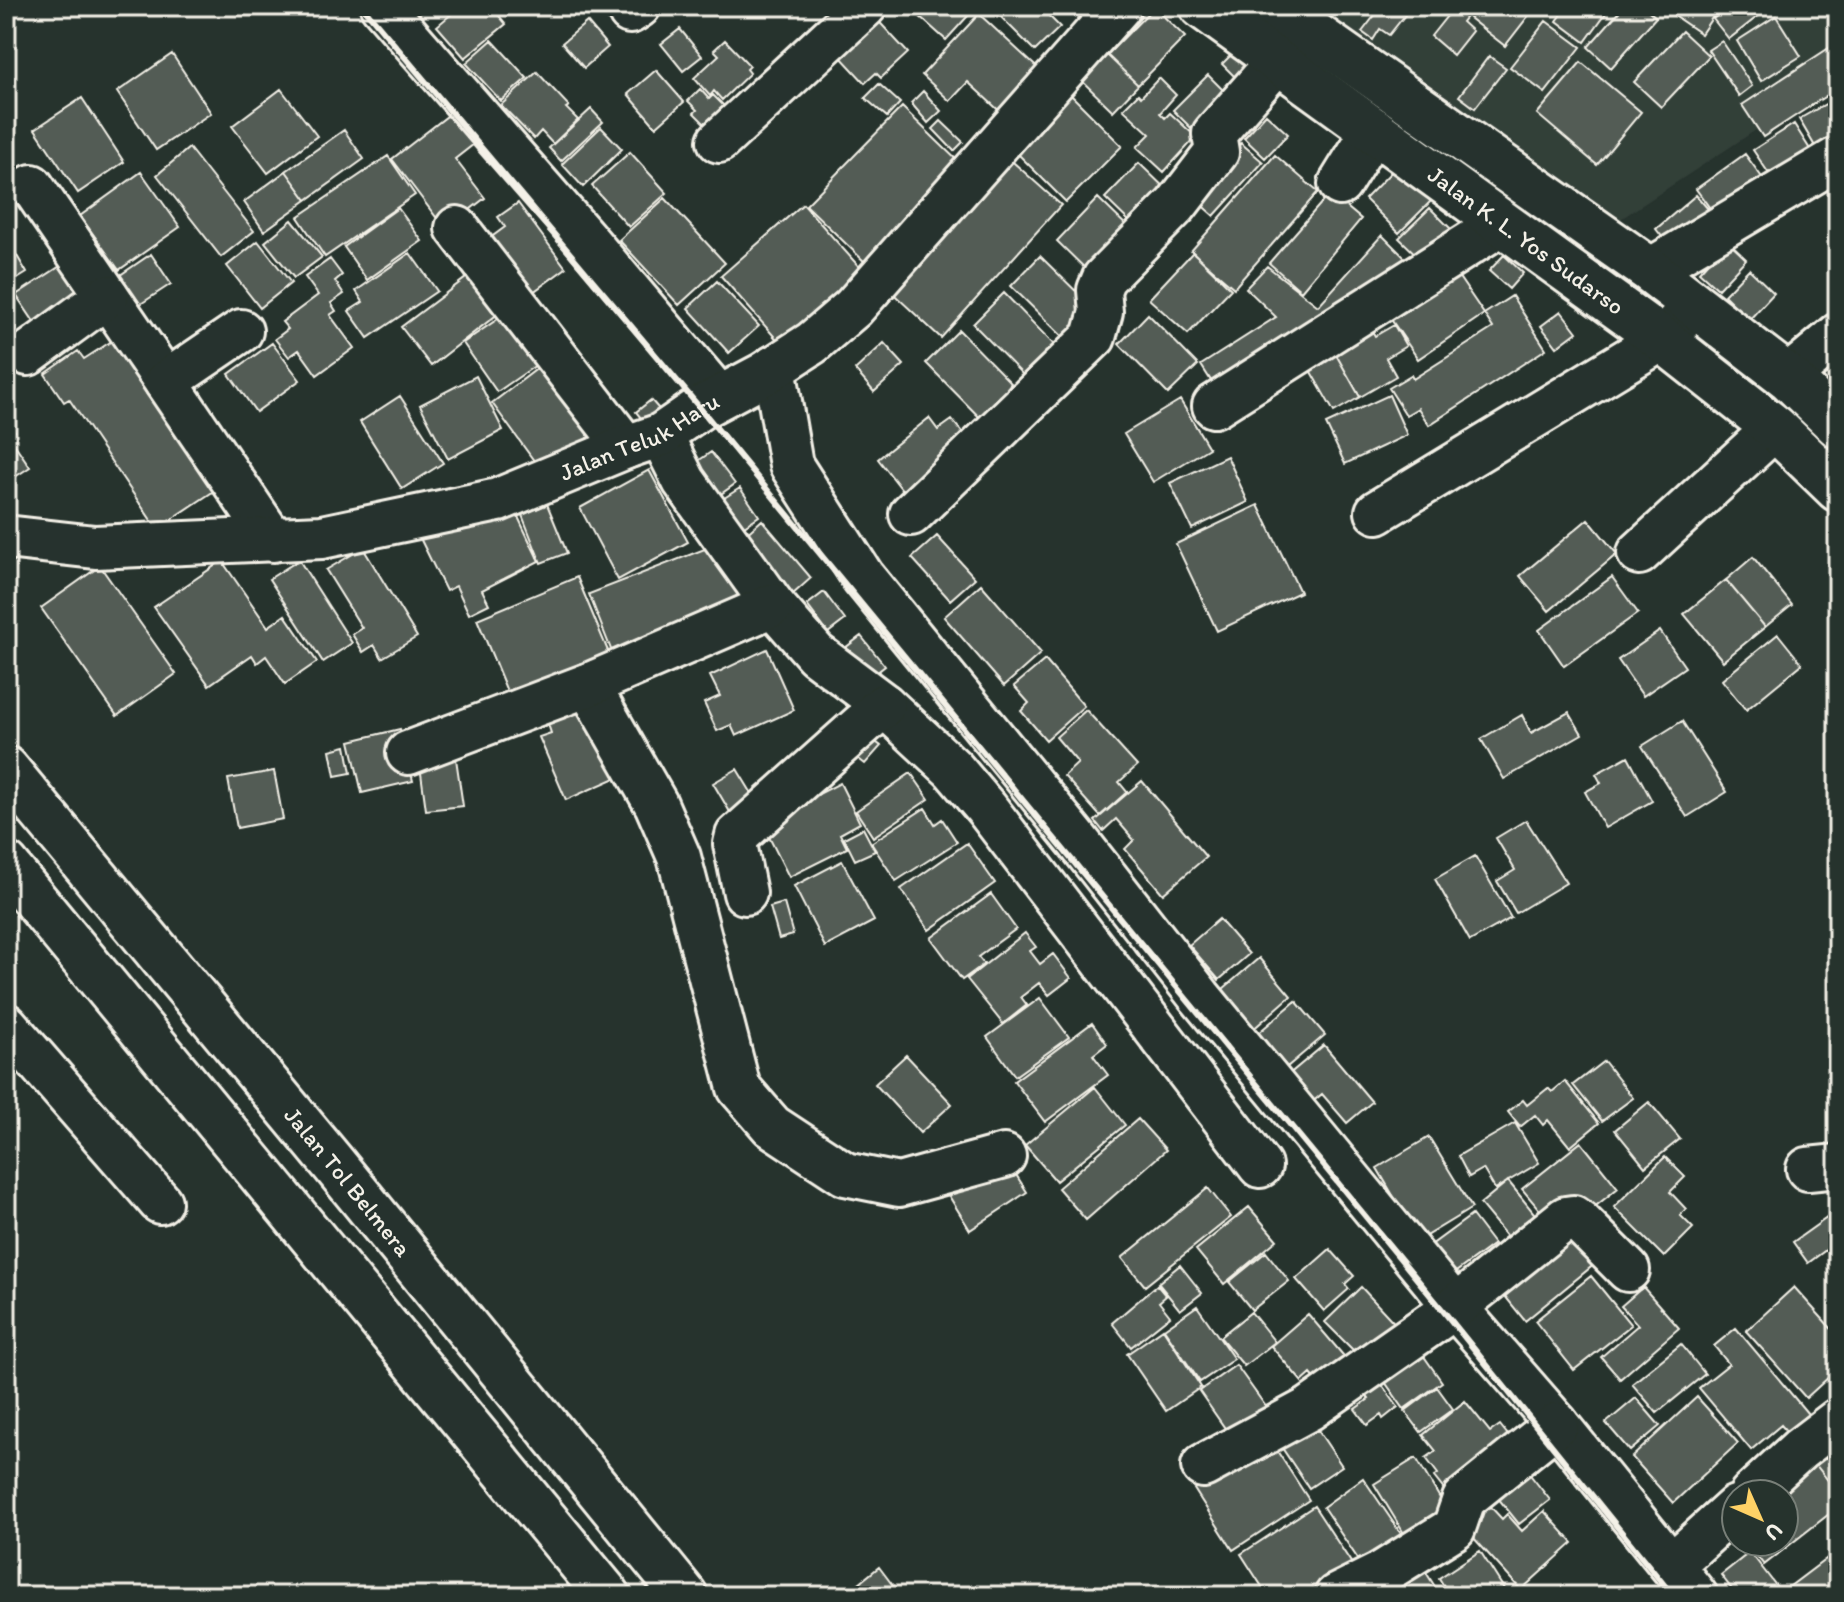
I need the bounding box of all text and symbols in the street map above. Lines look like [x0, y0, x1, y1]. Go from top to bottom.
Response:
street label: Jalan K. L. Yos Sudarso [1423, 159, 1630, 321]
street label: Jalan Teluk Haru [555, 386, 724, 487]
street label: Jalan Tol Belmera [278, 1101, 418, 1263]
north arrow [1720, 1478, 1800, 1558]
text: U [1759, 1517, 1788, 1546]

